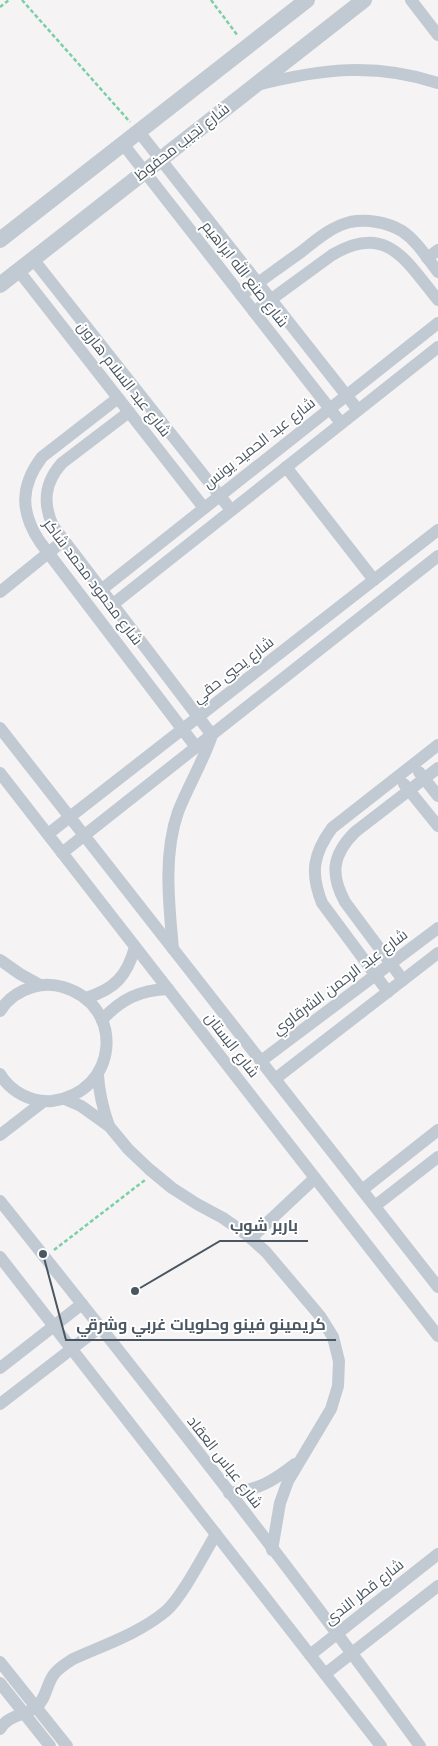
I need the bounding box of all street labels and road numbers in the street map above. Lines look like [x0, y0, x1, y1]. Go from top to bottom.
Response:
street label: شارع نجيب محفوظ [130, 99, 234, 186]
street label: شارع صنع الله ابراهيم [196, 217, 293, 332]
street label: شارع عبد السلام هارون [72, 317, 175, 441]
street label: شارع عبد الحميد يونس [199, 393, 320, 494]
street label: شارع محمود محمد شاكر [37, 514, 147, 650]
street label: شارع يحيي حقي [188, 632, 279, 710]
street label: شارع عبد الرحمن الشرقاوي [268, 925, 413, 1041]
street label: شارع البستان [200, 1008, 264, 1082]
street label: شارع عباس العقاد [182, 1412, 267, 1513]
street label: شارع قطر الندى [320, 1555, 409, 1630]

